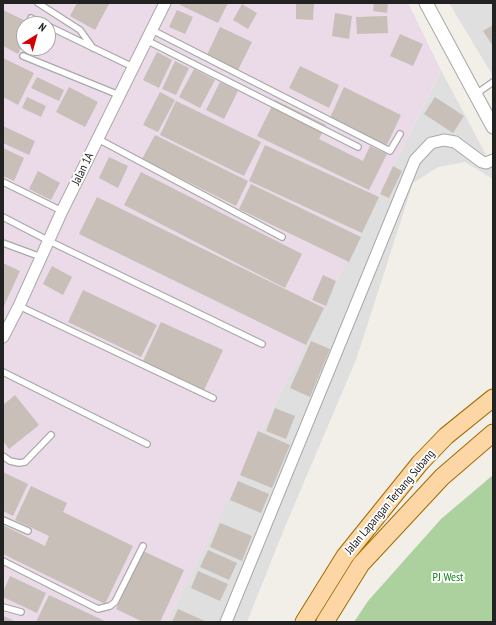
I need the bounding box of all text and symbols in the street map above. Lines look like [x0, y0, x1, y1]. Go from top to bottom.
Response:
north arrow [16, 16, 56, 56]
text: N [36, 20, 49, 35]
street label: Jalan 1A [69, 150, 97, 188]
street label: Jalan Lapangan Terbang Subang [342, 447, 438, 557]
park label: PJ West [433, 571, 463, 585]

